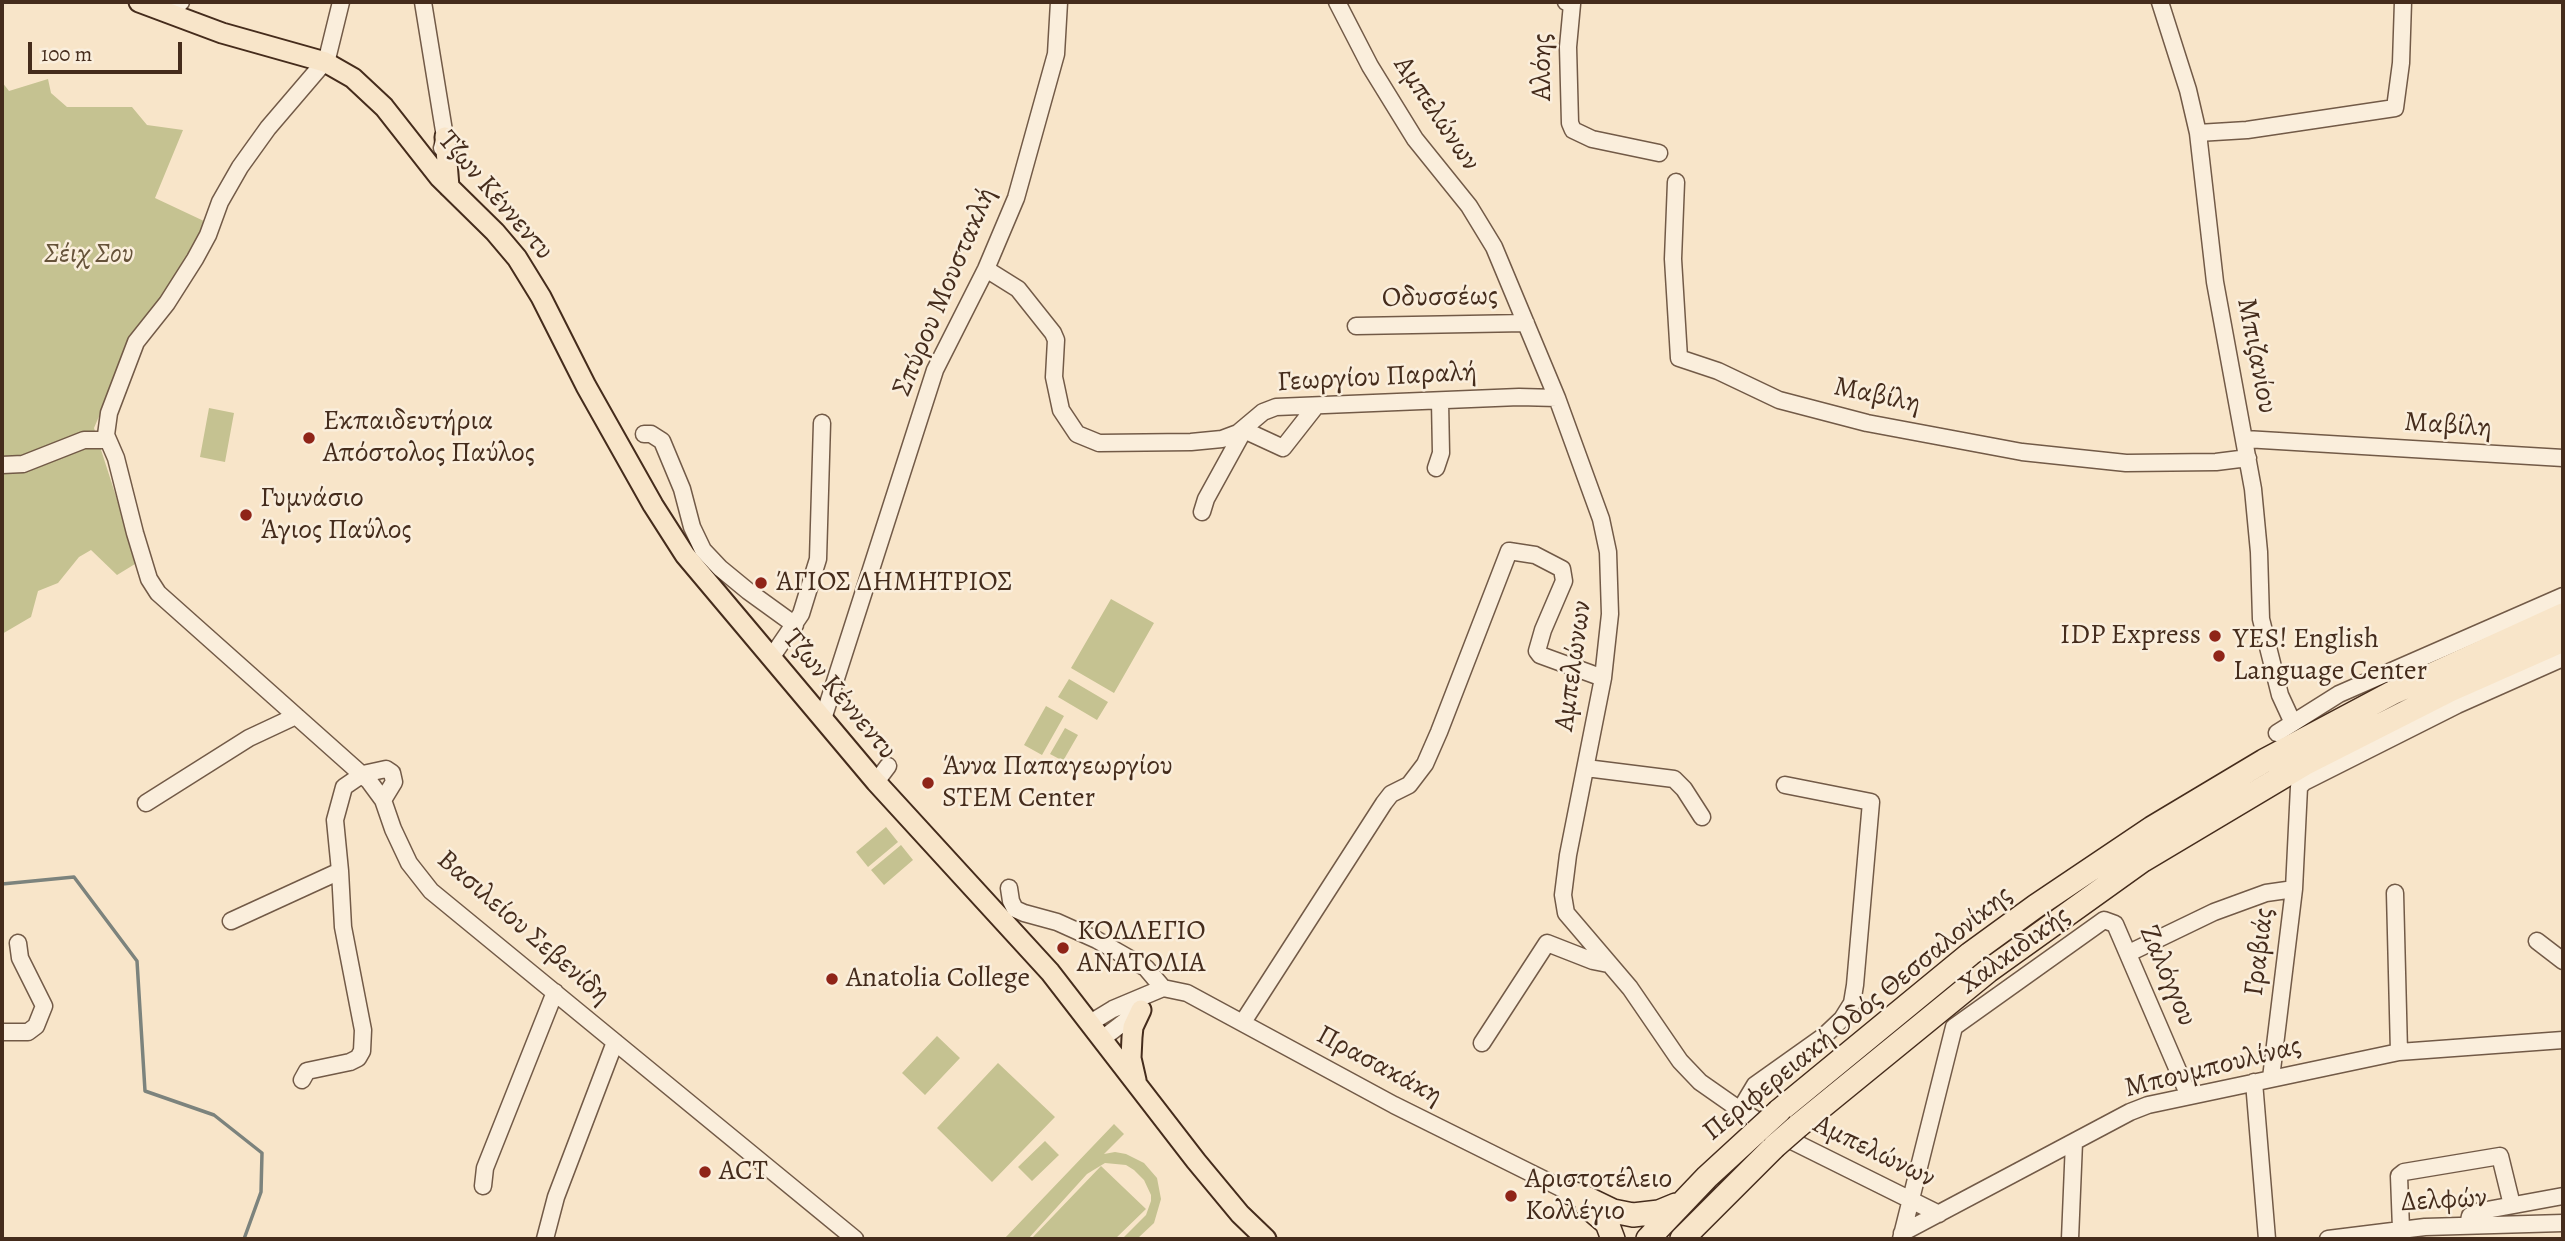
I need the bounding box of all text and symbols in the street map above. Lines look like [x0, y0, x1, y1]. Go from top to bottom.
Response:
scale bar [32, 28, 186, 72]
street label: Αλόης [1526, 33, 1560, 101]
text: 100 m [41, 40, 92, 68]
street label: Αμπελώνων [1385, 50, 1487, 178]
street label: Τζων Κέννεντυ [430, 125, 560, 267]
street label: Σπύρου Μουστακλή [886, 183, 1004, 401]
park label: Σέιχ Σου [44, 238, 134, 272]
street label: Οδυσσέως [1382, 280, 1498, 316]
street label: Μπιζανίου [2228, 295, 2284, 417]
street label: Γεωργίου Παραλή [1276, 356, 1478, 400]
street label: Μαβίλη [1831, 370, 1923, 422]
place label: Εκπαιδευτήρια Απόστολος Παύλος [323, 405, 535, 471]
street label: Μαβίλη [2403, 406, 2493, 446]
marker: Εκπαιδευτήρια Απόστολος Παύλος [301, 430, 317, 446]
place label: Γυμνάσιο Άγιος Παύλος [260, 482, 412, 548]
marker: Γυμνάσιο Άγιος Παύλος [238, 507, 254, 523]
place label: ΆΓΙΟΣ ΔΗΜΗΤΡΙΟΣ [775, 566, 1013, 600]
marker: ΆΓΙΟΣ ΔΗΜΗΤΡΙΟΣ [753, 575, 769, 591]
street label: Αμπελώνων [1548, 599, 1600, 733]
place label: IDP Express [2060, 619, 2201, 653]
street label: Τζων Κέννεντυ [775, 623, 903, 767]
place label: YES! English Language Center [2233, 623, 2427, 689]
marker: IDP Express [2207, 628, 2223, 644]
marker: YES! English Language Center [2211, 648, 2227, 664]
place label: Άννα Παπαγεωργίου STEM Center [942, 750, 1173, 816]
marker: Άννα Παπαγεωργίου STEM Center [920, 775, 936, 791]
street label: Βασιλείου Σεβενίδη [429, 844, 617, 1012]
street label: Περιφερειακή Οδός Θεσσαλονίκης [1697, 879, 2019, 1149]
street label: Χαλκιδικής [1953, 900, 2077, 1002]
street label: Γραβιάς [2238, 906, 2282, 998]
place label: ΚΟΛΛΕΓΙΟ ΑΝΑΤΟΛΙΑ [1077, 915, 1206, 981]
street label: Ζαλόγγου [2131, 921, 2203, 1031]
marker: ΚΟΛΛΕΓΙΟ ΑΝΑΤΟΛΙΑ [1055, 940, 1071, 956]
place label: Anatolia College [846, 962, 1030, 996]
marker: Anatolia College [824, 971, 840, 987]
street label: Πρασακάκη [1310, 1019, 1448, 1113]
street label: Μπουμπουλίνας [2121, 1030, 2305, 1106]
street label: Αμπελώνων [1808, 1108, 1940, 1196]
place label: ACT [719, 1155, 768, 1189]
place label: Αριστοτέλειο Κολλέγιο [1525, 1163, 1672, 1229]
marker: ACT [697, 1164, 713, 1180]
street label: Δελφών [2400, 1182, 2488, 1220]
marker: Αριστοτέλειο Κολλέγιο [1503, 1188, 1519, 1204]

